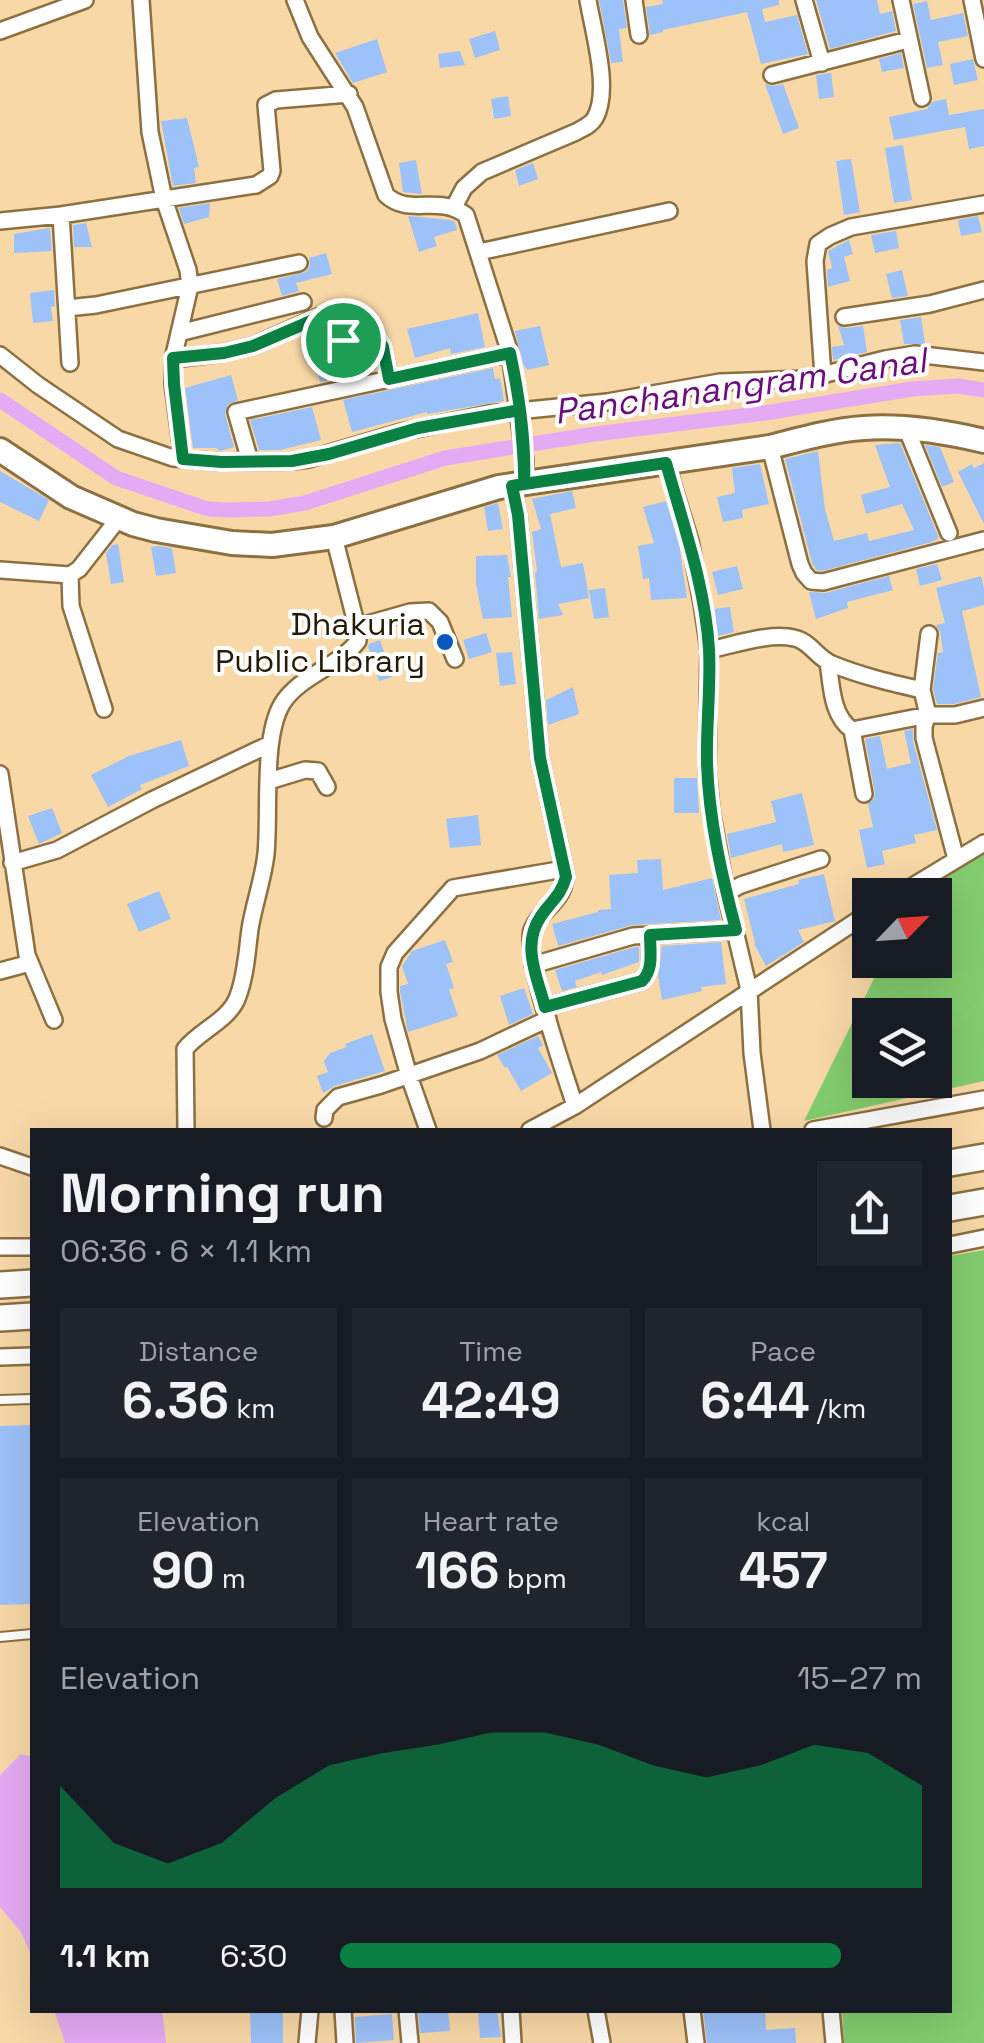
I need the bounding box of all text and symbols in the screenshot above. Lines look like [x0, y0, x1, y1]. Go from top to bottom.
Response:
pin [301, 298, 386, 383]
icon: arrive [316, 313, 371, 368]
water label: Panchanangram Canal [551, 338, 932, 434]
place label: Dhakuria Public Library [215, 604, 425, 681]
marker: Dhakuria Public Library [434, 631, 456, 653]
north arrow [852, 878, 952, 978]
map controls [852, 878, 952, 1098]
button: layers [852, 998, 952, 1098]
text: Morning run [60, 1158, 385, 1228]
button: share [817, 1161, 922, 1266]
text: 06:36 · 6 × 1.1 km [60, 1231, 312, 1271]
text: Distance [139, 1333, 258, 1369]
text: Time [459, 1333, 523, 1369]
text: Pace [751, 1333, 816, 1369]
text: 6.36 [122, 1369, 229, 1433]
text: 42:49 [421, 1369, 561, 1433]
text: 6:44 [700, 1369, 810, 1433]
text: km [229, 1390, 275, 1426]
text: /km [810, 1390, 866, 1426]
text: Elevation [137, 1503, 260, 1539]
text: Heart rate [423, 1503, 559, 1539]
text: kcal [756, 1503, 810, 1539]
text: 90 [151, 1539, 215, 1603]
text: 166 [415, 1539, 500, 1603]
text: 457 [739, 1539, 828, 1603]
text: m [215, 1560, 246, 1596]
text: bpm [500, 1560, 567, 1596]
text: Elevation [60, 1658, 200, 1698]
text: 15–27 m [797, 1658, 922, 1698]
text: 1.1 km [60, 1936, 150, 1976]
text: 6:30 [220, 1936, 288, 1976]

